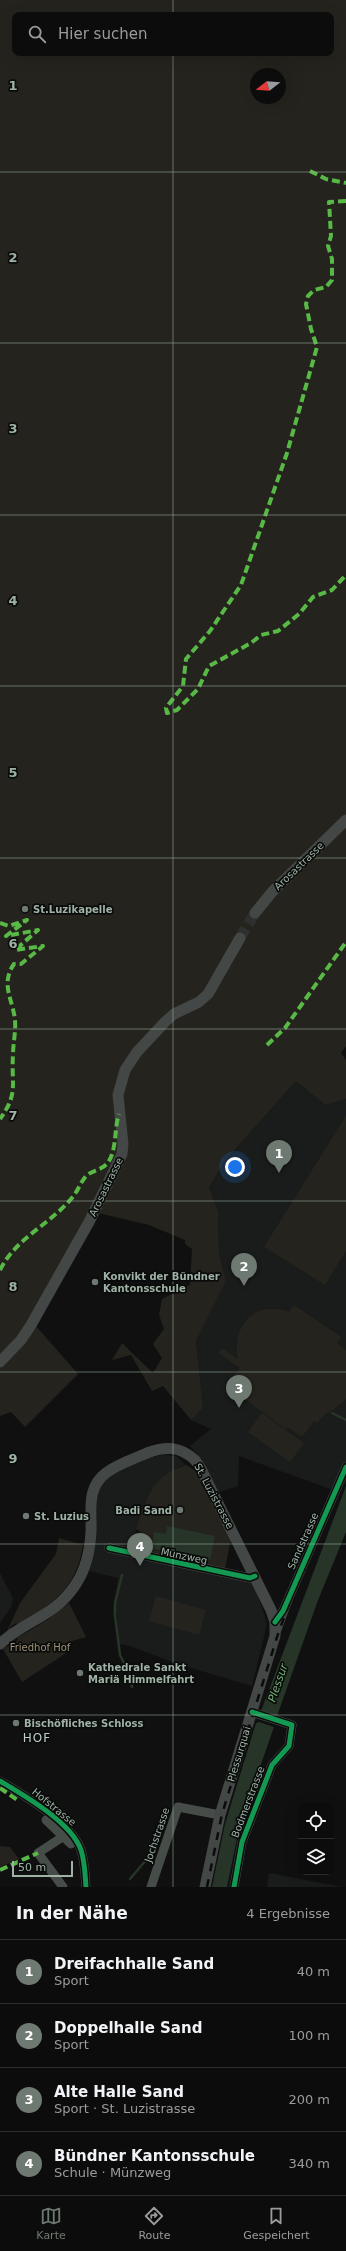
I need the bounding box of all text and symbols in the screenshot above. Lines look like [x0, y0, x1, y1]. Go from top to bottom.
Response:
search box [12, 12, 334, 56]
icon: search [26, 23, 48, 45]
text: Hier suchen [58, 25, 147, 43]
north arrow [250, 68, 286, 104]
text: 1 [8, 78, 18, 93]
text: 2 [8, 250, 18, 265]
text: 3 [8, 421, 18, 436]
text: 4 [8, 593, 18, 608]
text: 5 [8, 765, 18, 780]
street label: Arosastrasse [272, 840, 326, 892]
marker: St.Luzikapelle [20, 904, 30, 914]
place label: St.Luzikapelle [33, 904, 113, 915]
text: 6 [8, 936, 18, 951]
text: 7 [8, 1108, 18, 1123]
pin: 1 [266, 1140, 292, 1173]
street label: Arosastrasse [87, 1156, 125, 1218]
your location [225, 1157, 245, 1177]
pin: 2 [231, 1253, 257, 1286]
place label: Konvikt der Bündner Kantonsschule [103, 1271, 220, 1294]
marker: Konvikt der Bündner Kantonsschule [90, 1277, 100, 1287]
text: 8 [8, 1279, 18, 1294]
pin: 3 [226, 1375, 252, 1408]
text: 9 [8, 1451, 18, 1466]
street label: St. Luzistrasse [192, 1461, 236, 1531]
place label: Badi Sand [115, 1505, 172, 1516]
marker: Badi Sand [175, 1505, 185, 1515]
marker: St. Luzius [21, 1511, 31, 1521]
place label: St. Luzius [34, 1511, 89, 1522]
street label: Sandstrasse [286, 1511, 320, 1571]
pin: 4 [127, 1533, 153, 1566]
street label: Münzweg [160, 1546, 208, 1566]
park label: Friedhof Hof [10, 1642, 71, 1653]
water label: Plessur [265, 1661, 291, 1704]
place label: Kathedrale Sankt Mariä Himmelfahrt [88, 1662, 194, 1685]
marker: Kathedrale Sankt Mariä Himmelfahrt [75, 1668, 85, 1678]
marker: Bischöfliches Schloss [11, 1718, 21, 1728]
place label: Bischöfliches Schloss [24, 1718, 144, 1729]
street label: Plessurquai [225, 1725, 253, 1783]
district label: HOF [23, 1731, 51, 1745]
street label: Bodmerstrasse [229, 1765, 267, 1839]
street label: Hofstrasse [30, 1786, 78, 1828]
map controls [298, 1803, 334, 1875]
button: locate [298, 1803, 334, 1839]
street label: Jochstrasse [142, 1806, 171, 1865]
button: layers [298, 1839, 334, 1875]
scale bar [12, 1859, 73, 1878]
text: 50 m [18, 1861, 46, 1874]
text: In der Nähe [16, 1903, 128, 1923]
text: 4 Ergebnisse [246, 1906, 330, 1921]
text: Dreifachhalle Sand [54, 1955, 214, 1973]
text: 1 [24, 1964, 34, 1979]
text: 40 m [297, 1964, 330, 1979]
text: Sport [54, 1973, 89, 1988]
text: Doppelhalle Sand [54, 2019, 202, 2037]
text: 2 [24, 2028, 34, 2043]
text: 100 m [288, 2028, 330, 2043]
text: Sport [54, 2037, 89, 2052]
text: Alte Halle Sand [54, 2083, 184, 2101]
text: 3 [24, 2092, 34, 2107]
text: 200 m [288, 2092, 330, 2107]
text: Sport · St. Luzistrasse [54, 2101, 195, 2116]
text: Bündner Kantonsschule [54, 2147, 255, 2165]
text: 4 [24, 2156, 34, 2171]
text: 340 m [288, 2156, 330, 2171]
text: Schule · Münzweg [54, 2165, 171, 2180]
tab: Karte [36, 2205, 66, 2242]
tab: Route [138, 2205, 170, 2242]
tab: Gespeichert [243, 2205, 310, 2242]

